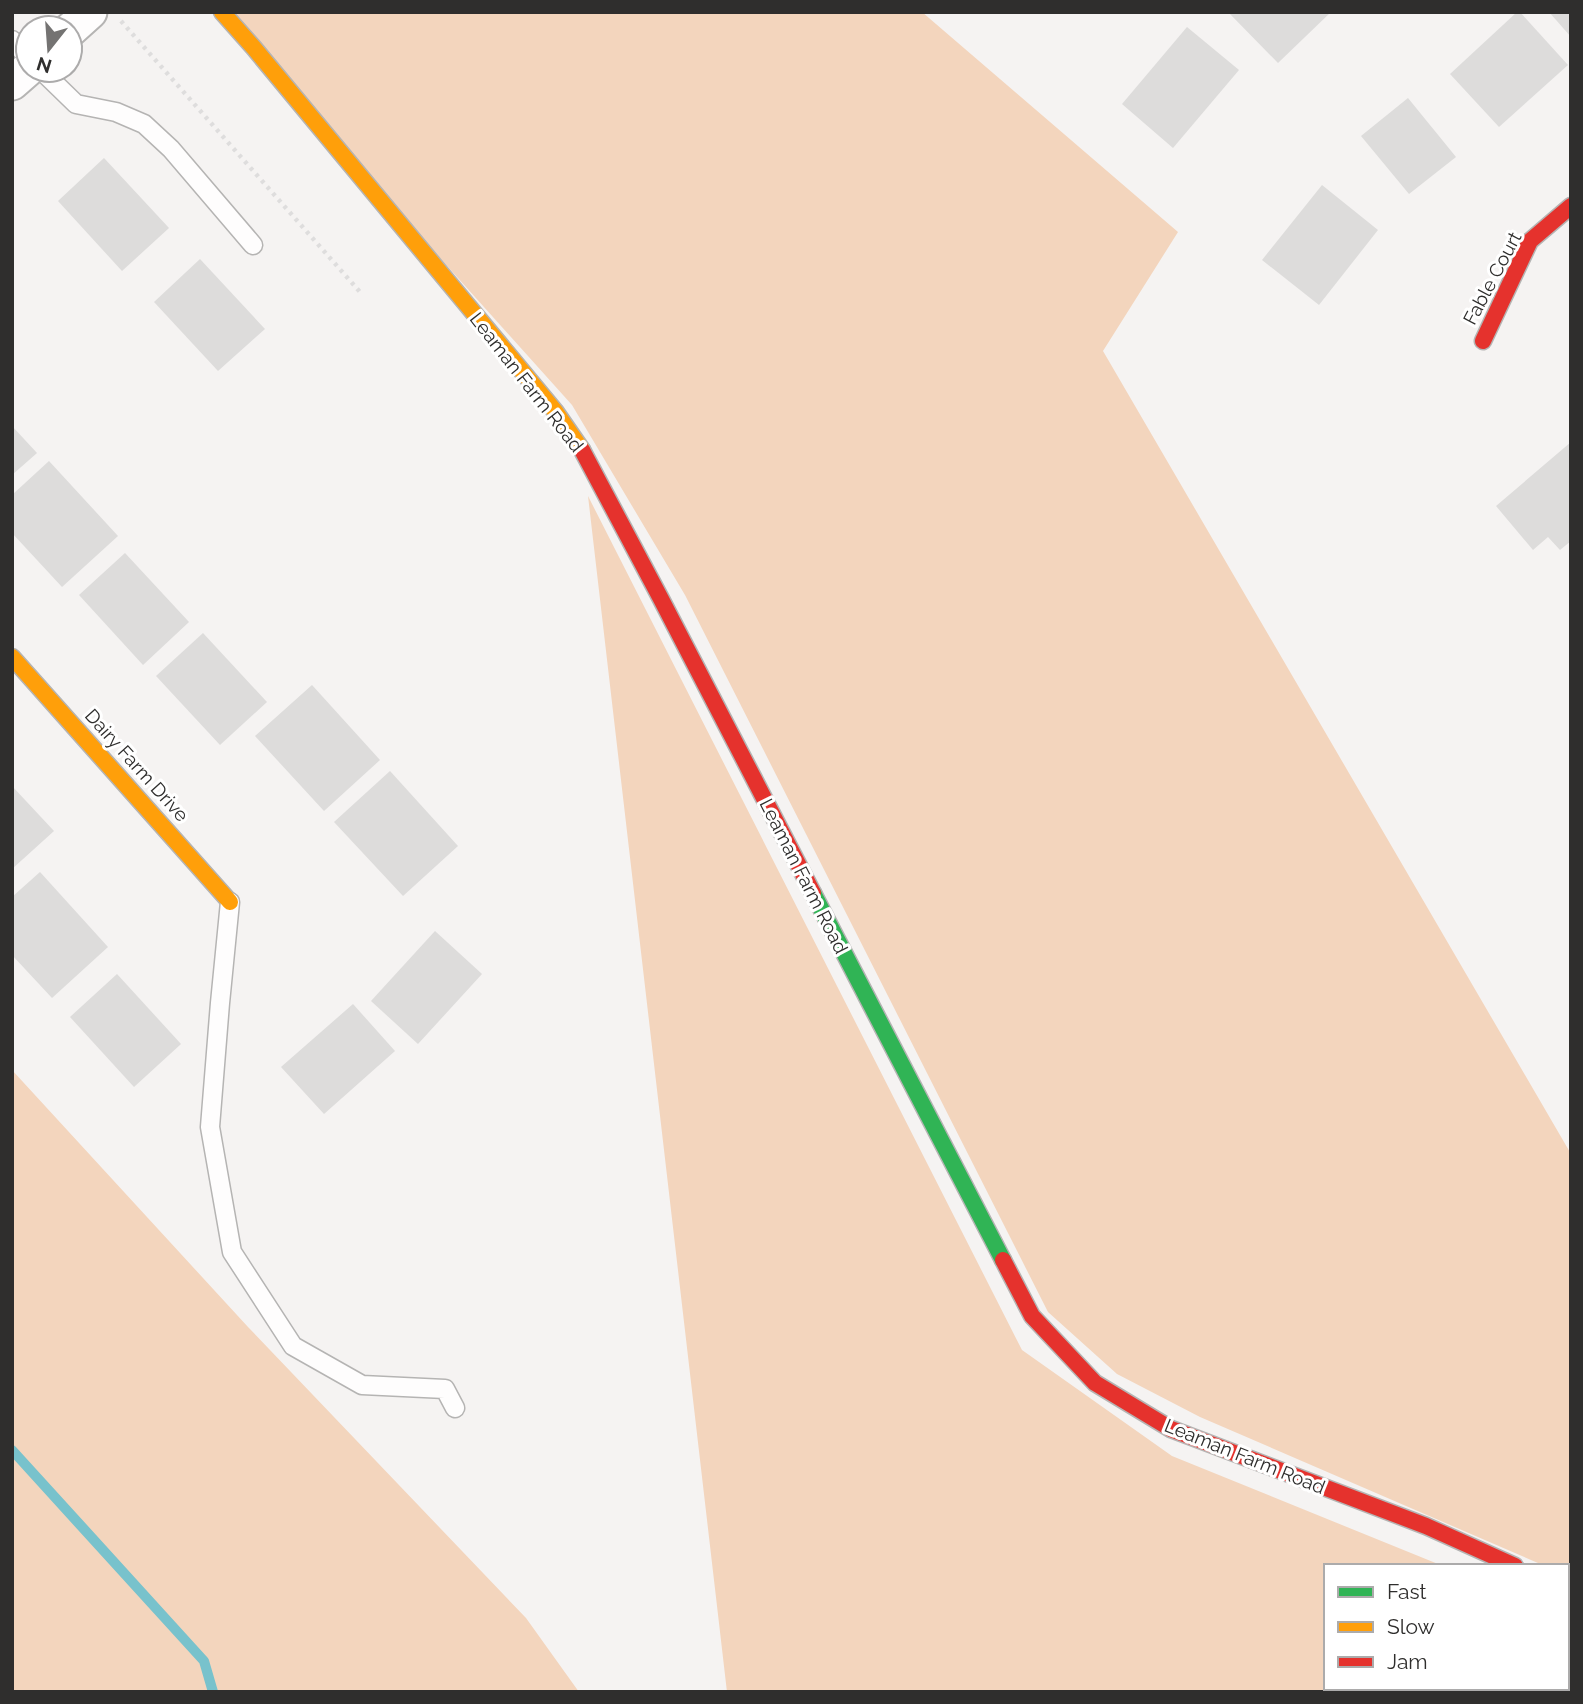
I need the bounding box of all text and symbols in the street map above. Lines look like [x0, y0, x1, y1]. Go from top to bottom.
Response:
north arrow [14, 14, 84, 84]
text: N [34, 53, 54, 78]
street label: Fable Court [1458, 227, 1526, 328]
street label: Leaman Farm Road [466, 308, 588, 456]
street label: Dairy Farm Drive [81, 704, 193, 826]
street label: Leaman Farm Road [755, 795, 853, 957]
street label: Leaman Farm Road [1162, 1414, 1328, 1498]
legend [1324, 1564, 1569, 1690]
text: Fast [1387, 1579, 1427, 1604]
text: Slow [1387, 1614, 1435, 1639]
text: Jam [1387, 1649, 1428, 1674]

